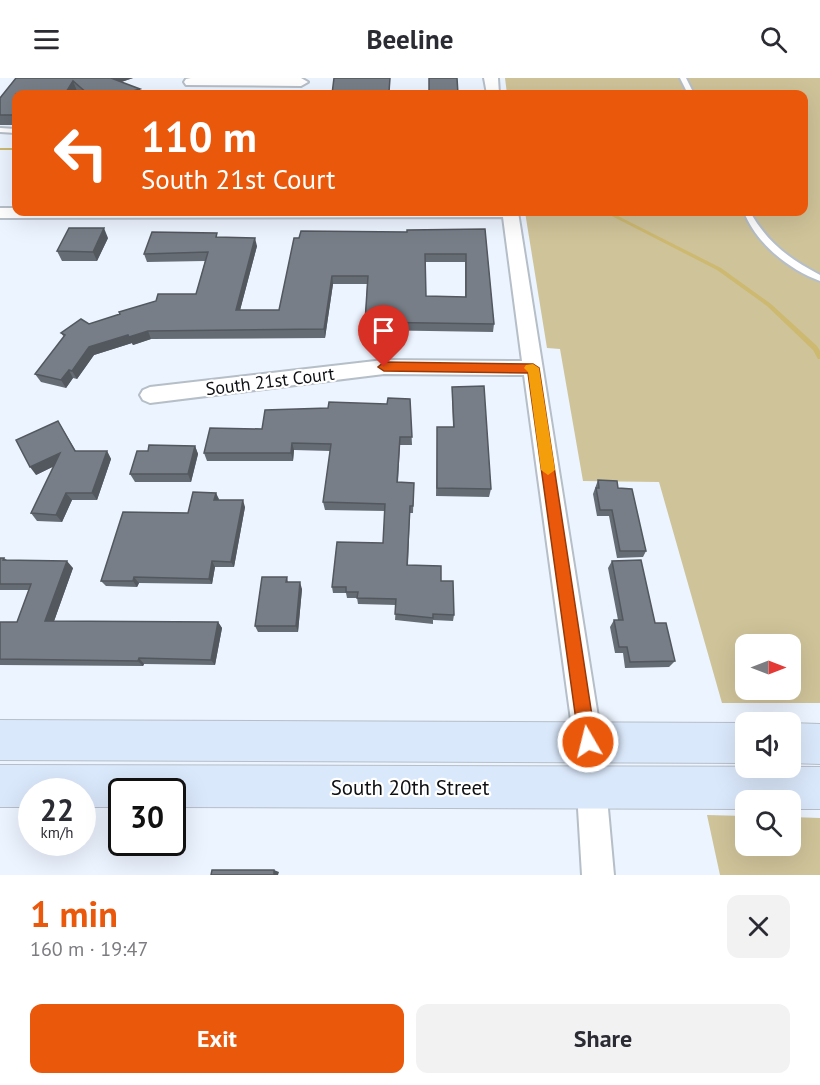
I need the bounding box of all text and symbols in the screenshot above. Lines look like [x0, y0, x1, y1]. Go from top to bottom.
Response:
text: Beeline [367, 22, 453, 56]
icon: menu [30, 23, 63, 56]
icon: search [757, 23, 790, 56]
text: 110 m [141, 109, 257, 164]
icon: left [42, 114, 120, 192]
text: South 21st Court [141, 162, 335, 196]
pin [358, 305, 409, 367]
icon: arrive [367, 314, 400, 347]
street label: South 21st Court [204, 362, 336, 400]
north arrow [735, 634, 801, 700]
map controls [735, 634, 801, 856]
position arrow [556, 710, 620, 774]
button: sound [735, 712, 801, 778]
street label: South 20th Street [331, 774, 489, 801]
speed limit sign: 30 [108, 778, 186, 856]
text: 22 [40, 790, 74, 829]
button: search [735, 790, 801, 856]
text: km/h [41, 823, 73, 842]
text: 1 min [30, 890, 118, 937]
button: close [727, 895, 790, 958]
text: 160 m · 19:47 [30, 936, 148, 962]
button: Exit [30, 1004, 404, 1073]
button: Share [416, 1004, 790, 1073]

